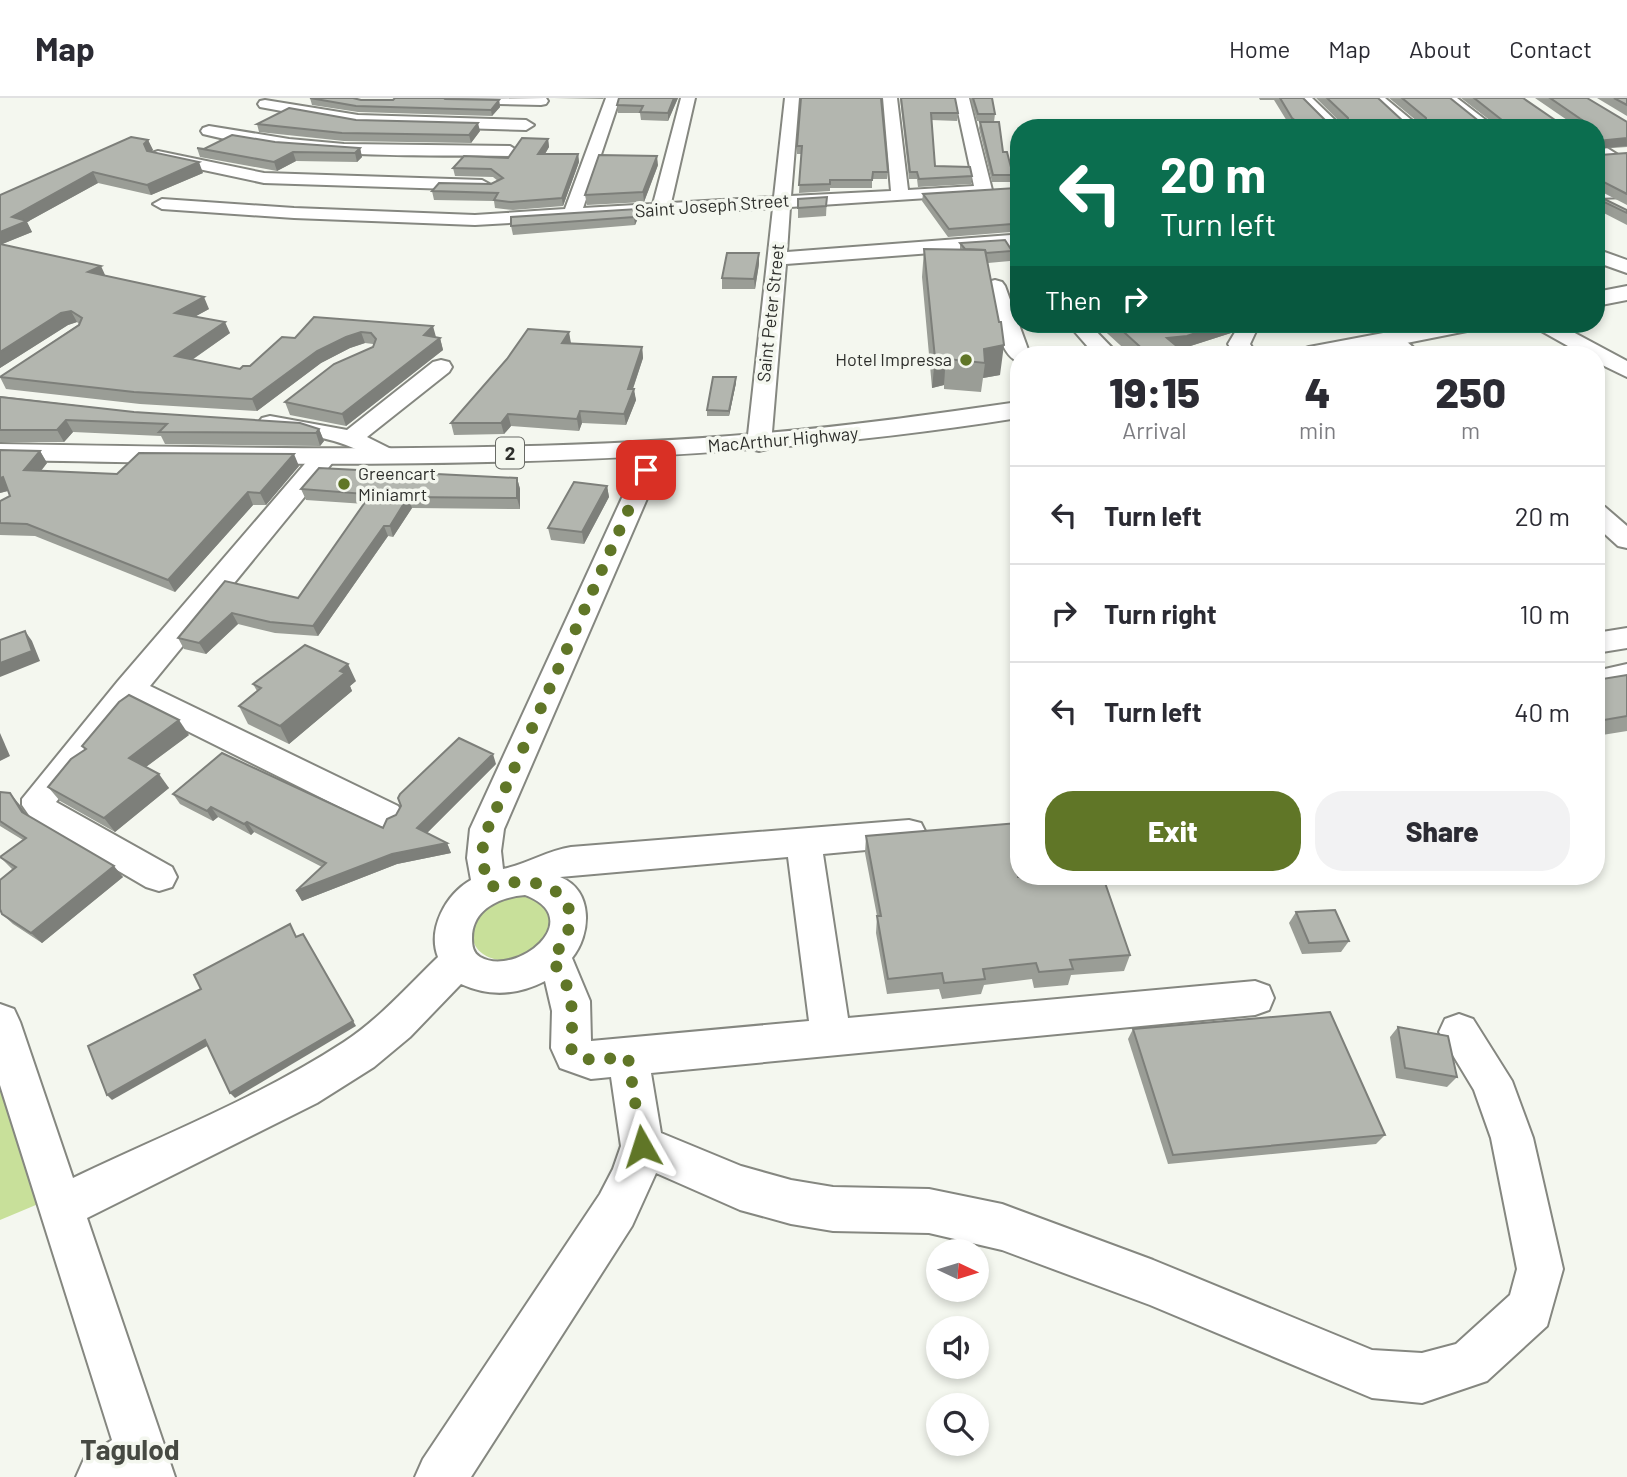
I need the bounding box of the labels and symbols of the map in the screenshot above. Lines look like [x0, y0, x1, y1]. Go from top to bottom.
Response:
street label: Saint Joseph Street [634, 189, 790, 221]
street label: Saint Peter Street [752, 243, 788, 383]
place label: Hotel Impressa [835, 348, 952, 370]
marker: Hotel Impressa [958, 352, 974, 368]
street label: MacArthur Highway [707, 421, 859, 457]
road number: 2 [496, 438, 524, 468]
pin [616, 440, 676, 500]
place label: Greencart Miniamrt [358, 462, 436, 505]
marker: Greencart Miniamrt [336, 476, 352, 492]
position arrow [605, 1109, 679, 1183]
north arrow [926, 1239, 989, 1302]
district label: Tagulod [80, 1432, 180, 1466]

